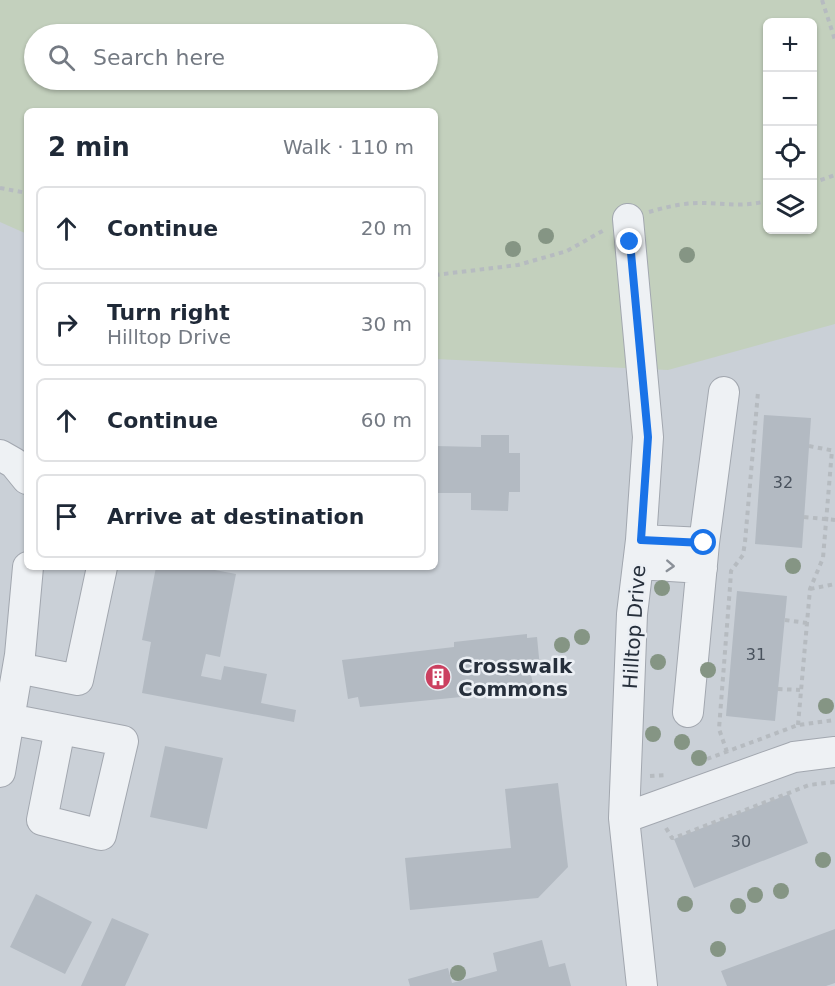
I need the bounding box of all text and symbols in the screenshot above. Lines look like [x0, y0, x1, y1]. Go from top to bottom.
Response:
map controls [763, 18, 817, 234]
button: + [763, 18, 817, 72]
search box [24, 24, 438, 90]
icon: search [45, 41, 78, 74]
text: Search here [93, 45, 225, 70]
button: − [763, 72, 817, 126]
button: locate [763, 126, 817, 180]
text: 2 min [48, 132, 130, 162]
text: Walk · 110 m [283, 135, 414, 159]
button: layers [763, 180, 817, 234]
icon: ahead [50, 212, 83, 245]
text: Continue [107, 216, 218, 241]
text: 20 m [361, 216, 412, 240]
route end [616, 228, 642, 254]
text: Turn right [107, 300, 230, 325]
icon: right [50, 308, 83, 341]
text: 30 m [361, 312, 412, 336]
text: Hilltop Drive [107, 325, 231, 349]
icon: ahead [50, 404, 83, 437]
text: Continue [107, 408, 218, 433]
text: 60 m [361, 408, 412, 432]
house number: 32 [773, 473, 793, 492]
icon: arrive [50, 500, 83, 533]
text: Arrive at destination [107, 504, 364, 529]
route start [690, 529, 716, 555]
one-way arrow [665, 559, 674, 572]
street label: Hilltop Drive [618, 564, 650, 690]
house number: 31 [746, 645, 766, 664]
place label: Crosswalk Commons [458, 654, 573, 701]
building icon: Crosswalk Commons [423, 662, 453, 692]
house number: 30 [731, 832, 751, 851]

